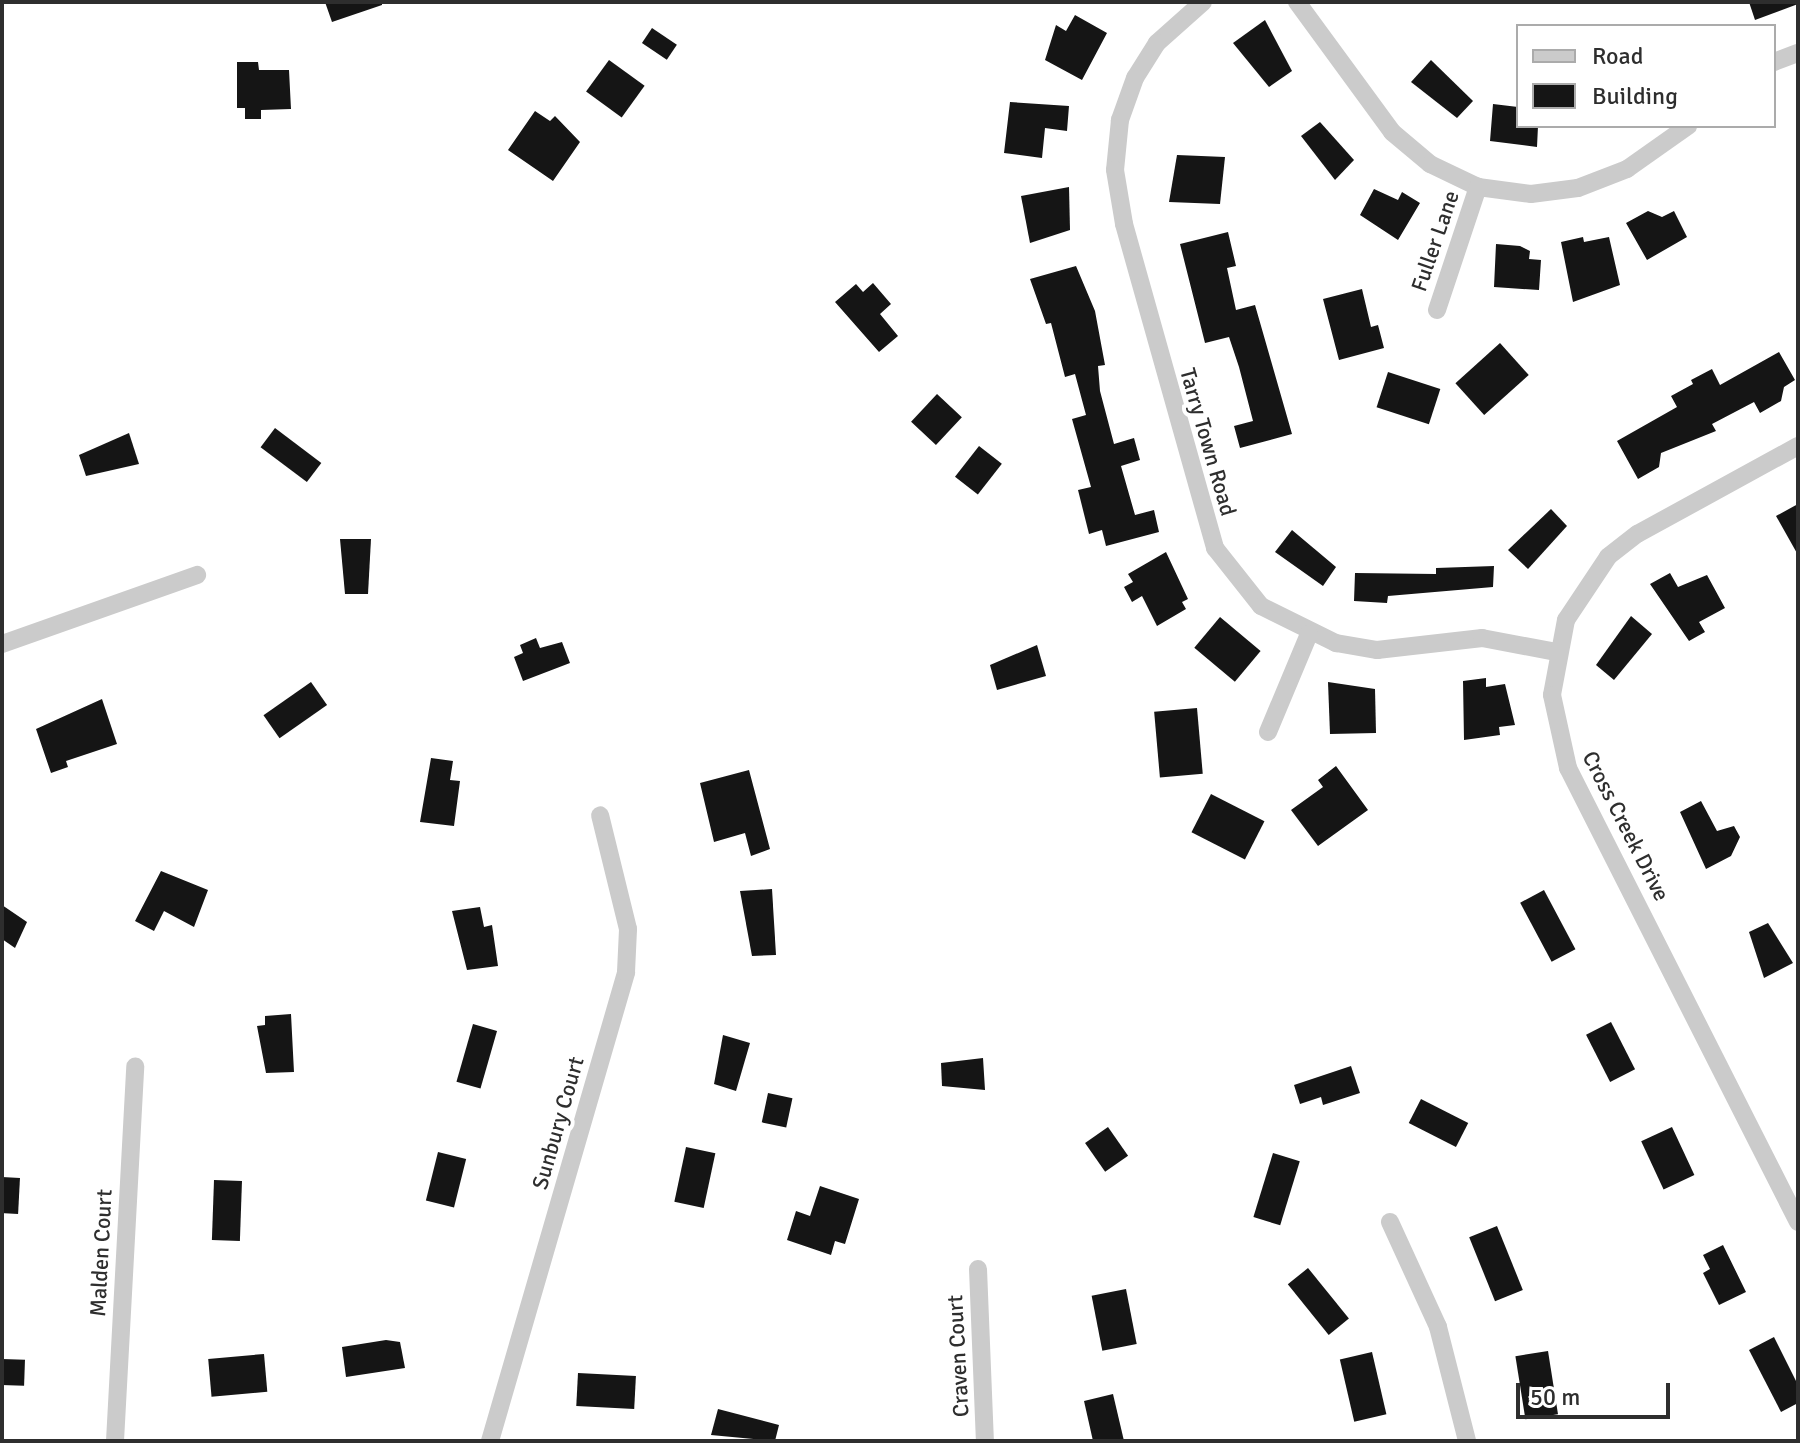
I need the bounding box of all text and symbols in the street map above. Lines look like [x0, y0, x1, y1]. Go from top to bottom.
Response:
legend [1516, 24, 1776, 128]
text: Road [1592, 41, 1643, 71]
text: Building [1592, 81, 1678, 111]
street label: Fuller Lane [1405, 187, 1465, 295]
street label: Tarry Town Road [1174, 365, 1242, 519]
street label: Cross Creek Drive [1577, 747, 1675, 905]
street label: Sunbury Court [526, 1054, 590, 1192]
street label: Malden Court [84, 1189, 118, 1317]
street label: Craven Court [942, 1294, 974, 1418]
scale bar [1520, 1367, 1674, 1417]
text: 50 m [1530, 1382, 1580, 1412]

